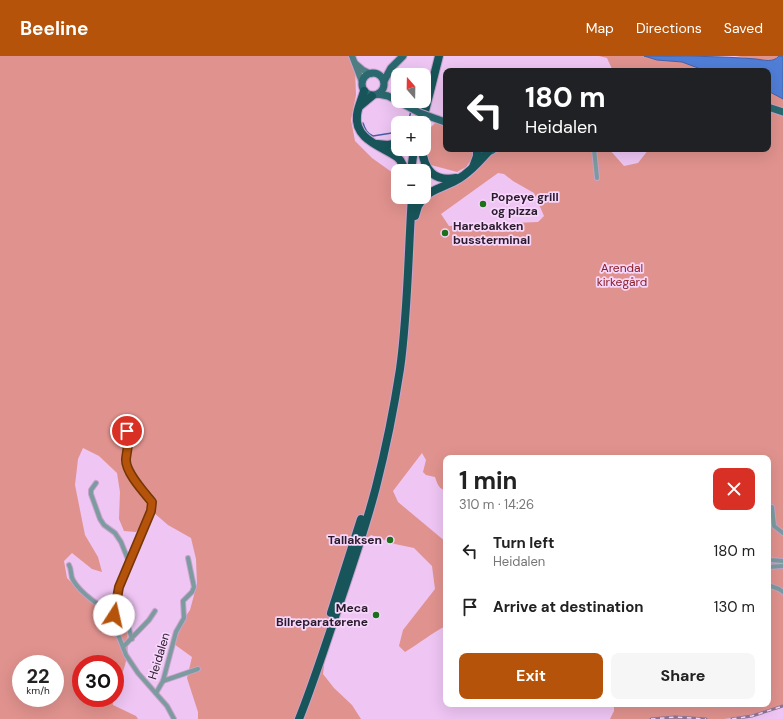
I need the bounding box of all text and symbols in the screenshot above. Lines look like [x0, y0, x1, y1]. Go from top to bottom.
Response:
text: Beeline [20, 16, 88, 41]
text: Map [586, 19, 614, 37]
text: Directions [636, 19, 702, 37]
text: Saved [724, 19, 763, 37]
north arrow [391, 68, 431, 108]
map controls [391, 68, 431, 204]
text: 180 m [525, 79, 606, 116]
icon: left [459, 84, 511, 136]
text: Heidalen [525, 115, 597, 139]
button: + [391, 116, 431, 156]
button: − [391, 164, 431, 204]
place label: Popeye grill og pizza [491, 189, 559, 219]
marker: Popeye grill og pizza [478, 199, 488, 209]
place label: Harebakken bussterminal [453, 218, 530, 248]
marker: Harebakken bussterminal [440, 228, 450, 238]
park label: Arendal kirkegård [597, 260, 647, 290]
pin [110, 414, 144, 448]
icon: arrive [116, 420, 138, 442]
text: 1 min [459, 465, 517, 496]
button: close [713, 468, 755, 510]
text: 310 m · 14:26 [459, 496, 534, 513]
place label: Tallaksen [328, 532, 382, 548]
text: Turn left [493, 533, 554, 553]
marker: Tallaksen [385, 535, 395, 545]
icon: left [459, 540, 481, 562]
text: 180 m [714, 541, 755, 561]
text: Heidalen [493, 553, 545, 570]
position arrow [93, 594, 135, 636]
icon: arrive [459, 596, 481, 618]
text: Arrive at destination [493, 597, 644, 617]
text: 130 m [714, 597, 755, 617]
place label: Meca Bilreparatørene [276, 600, 368, 630]
marker: Meca Bilreparatørene [371, 610, 381, 620]
street label: Heidalen [144, 630, 174, 681]
button: Exit [459, 653, 603, 699]
button: Share [611, 653, 755, 699]
speed limit sign: 30 [72, 655, 124, 707]
text: 22 [26, 663, 50, 689]
text: km/h [26, 684, 50, 697]

